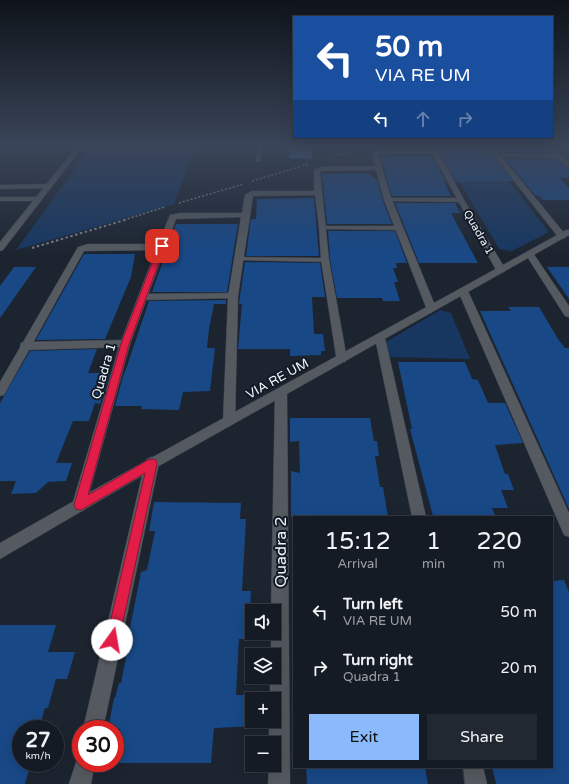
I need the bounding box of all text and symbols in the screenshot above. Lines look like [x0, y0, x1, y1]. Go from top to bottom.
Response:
text: 50 m [375, 30, 443, 64]
icon: left [309, 32, 361, 84]
text: VIA RE UM [375, 64, 471, 86]
icon: left [370, 108, 392, 130]
icon: ahead [412, 108, 434, 130]
icon: right [454, 108, 476, 130]
street label: Quadra 1 [461, 208, 496, 257]
pin [145, 229, 179, 263]
icon: arrive [151, 235, 173, 257]
street label: Quadra 1 [88, 341, 120, 401]
street label: VIA RE UM [243, 355, 312, 403]
street label: Quadra 2 [271, 516, 291, 588]
text: 15:12 [324, 527, 391, 556]
text: 1 [426, 527, 441, 556]
text: 220 [476, 527, 522, 556]
text: Arrival [337, 556, 378, 572]
text: min [422, 556, 445, 572]
text: m [493, 556, 505, 572]
text: Turn left [343, 595, 403, 613]
icon: left [309, 601, 331, 623]
text: 50 m [500, 603, 537, 621]
map controls [245, 604, 281, 772]
button: sound [245, 604, 281, 640]
text: VIA RE UM [343, 613, 412, 629]
position arrow [91, 619, 133, 661]
button: layers [245, 648, 281, 684]
text: Turn right [343, 651, 413, 669]
icon: right [309, 657, 331, 679]
text: 20 m [500, 659, 537, 677]
text: Quadra 1 [343, 669, 401, 685]
button: + [245, 692, 281, 728]
button: Exit [309, 714, 419, 760]
button: Share [427, 714, 537, 760]
speed limit sign: 30 [72, 720, 124, 772]
text: 27 [25, 729, 51, 753]
button: − [245, 736, 281, 772]
text: km/h [25, 750, 51, 762]

